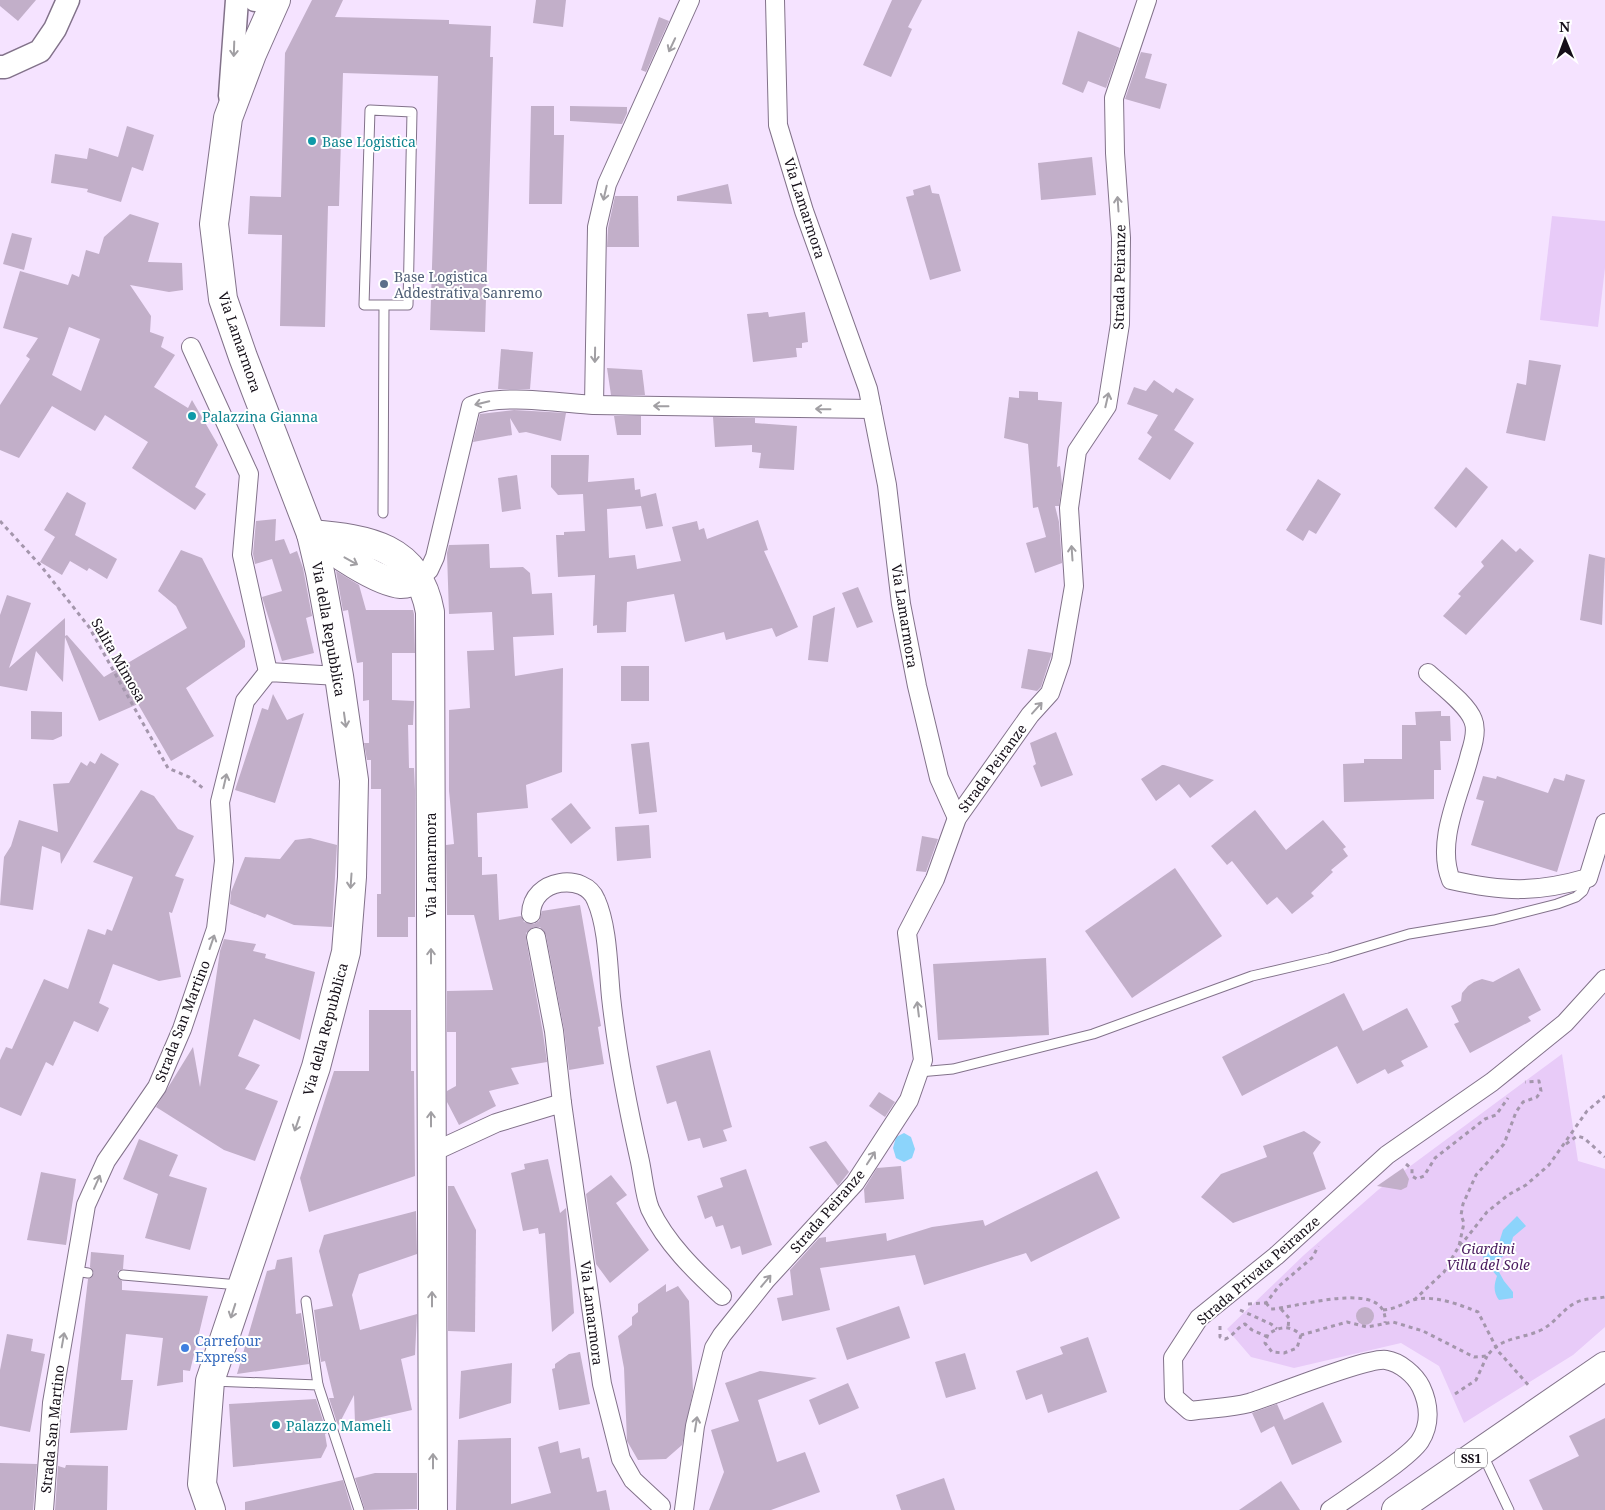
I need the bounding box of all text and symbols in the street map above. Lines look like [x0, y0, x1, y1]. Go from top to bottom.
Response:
north arrow [1540, 15, 1590, 65]
text: N [1559, 17, 1570, 36]
one-way arrow [666, 37, 676, 52]
one-way arrow [229, 40, 238, 56]
place label: Base Logistica [322, 132, 416, 151]
marker: Base Logistica [306, 135, 318, 147]
street label: Via Lamarmora [780, 155, 830, 261]
one-way arrow [600, 185, 609, 201]
one-way arrow [1114, 196, 1123, 212]
street label: Strada Peiranze [1109, 224, 1129, 330]
place label: Base Logistica Addestrativa Sanremo [394, 267, 543, 302]
marker: Base Logistica Addestrativa Sanremo [378, 278, 390, 290]
street label: Via Lamarmora [214, 289, 266, 395]
one-way arrow [590, 346, 600, 362]
one-way arrow [1103, 393, 1112, 409]
one-way arrow [474, 399, 490, 408]
one-way arrow [653, 401, 670, 411]
one-way arrow [816, 404, 832, 413]
place label: Palazzina Gianna [202, 407, 318, 426]
marker: Palazzina Gianna [186, 410, 198, 422]
one-way arrow [1068, 545, 1077, 561]
one-way arrow [344, 556, 359, 566]
street label: Via della Repubblica [308, 560, 350, 698]
street label: Via Lamarmora [887, 563, 923, 670]
street label: Salita Mimosa [87, 615, 151, 706]
one-way arrow [1031, 701, 1043, 714]
one-way arrow [340, 711, 350, 727]
street label: Strada Peiranze [953, 720, 1031, 816]
one-way arrow [221, 774, 230, 790]
street label: Via Lamarmora [421, 812, 440, 918]
one-way arrow [347, 873, 356, 889]
one-way arrow [207, 934, 217, 950]
one-way arrow [426, 949, 436, 965]
street label: Strada San Martino [150, 957, 214, 1085]
street label: Via della Repubblica [298, 960, 352, 1097]
one-way arrow [913, 1002, 923, 1018]
one-way arrow [426, 1111, 436, 1128]
one-way arrow [292, 1116, 301, 1132]
one-way arrow [866, 1151, 876, 1165]
street label: Strada Peiranze [785, 1165, 869, 1257]
one-way arrow [92, 1175, 102, 1190]
street label: Strada Privata Peiranze [1192, 1211, 1324, 1329]
park label: Giardini Villa del Sole [1446, 1239, 1530, 1274]
street label: Via Lamarmora [576, 1260, 608, 1367]
one-way arrow [760, 1275, 772, 1288]
one-way arrow [427, 1291, 437, 1308]
one-way arrow [228, 1303, 237, 1318]
place label: Carrefour Express [195, 1331, 261, 1366]
one-way arrow [59, 1332, 69, 1348]
marker: Carrefour Express [179, 1342, 191, 1354]
street label: Strada San Martino [36, 1364, 68, 1494]
place label: Palazzo Mameli [286, 1416, 392, 1435]
one-way arrow [691, 1416, 701, 1432]
marker: Palazzo Mameli [270, 1419, 282, 1431]
road number: SS1 [1455, 1449, 1487, 1468]
one-way arrow [428, 1454, 438, 1470]

